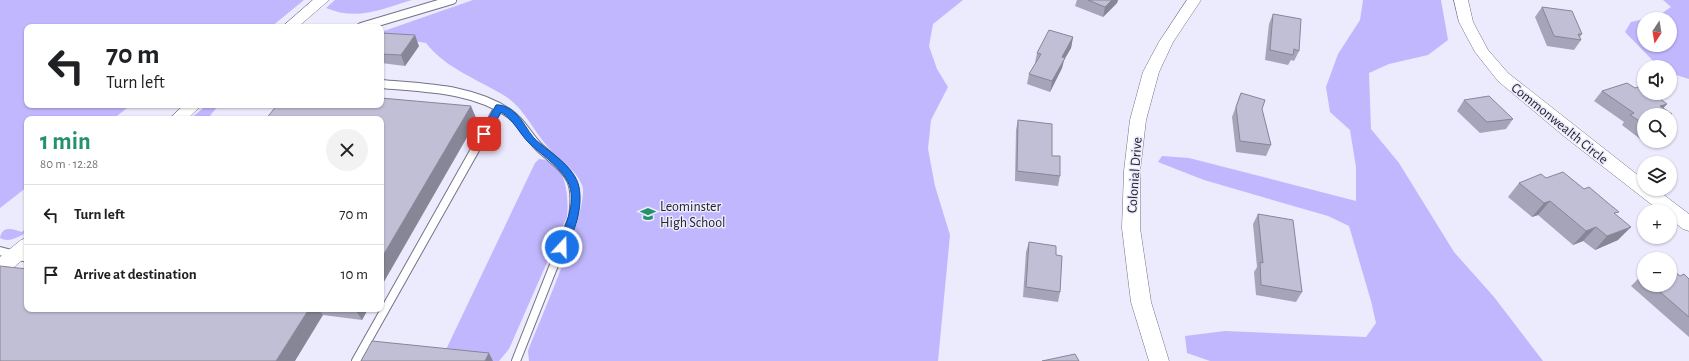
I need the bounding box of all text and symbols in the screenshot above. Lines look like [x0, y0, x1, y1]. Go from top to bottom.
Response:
north arrow [1637, 12, 1677, 52]
map controls [1637, 12, 1677, 292]
icon: left [40, 40, 92, 92]
text: 70 m [106, 41, 160, 69]
button: sound [1637, 60, 1677, 100]
text: Turn left [106, 74, 165, 92]
street label: Commonwealth Circle [1508, 81, 1610, 167]
button: search [1637, 108, 1677, 148]
pin [467, 117, 501, 151]
icon: arrive [473, 123, 495, 145]
button: close [326, 129, 368, 171]
text: 1 min [40, 130, 91, 154]
street label: Colonial Drive [1125, 137, 1145, 213]
button: layers [1637, 156, 1677, 196]
text: 80 m · 12:28 [40, 158, 98, 171]
place label: Leominster High School [660, 200, 726, 230]
icon: left [40, 204, 62, 226]
button: + [1637, 204, 1677, 244]
school or university icon: Leominster High School [639, 205, 657, 223]
text: Turn left [74, 207, 125, 222]
text: 70 m [339, 207, 368, 222]
position arrow [541, 226, 583, 268]
button: − [1637, 252, 1677, 292]
icon: arrive [40, 264, 62, 286]
text: Arrive at destination [74, 267, 197, 282]
text: 10 m [340, 267, 368, 282]

